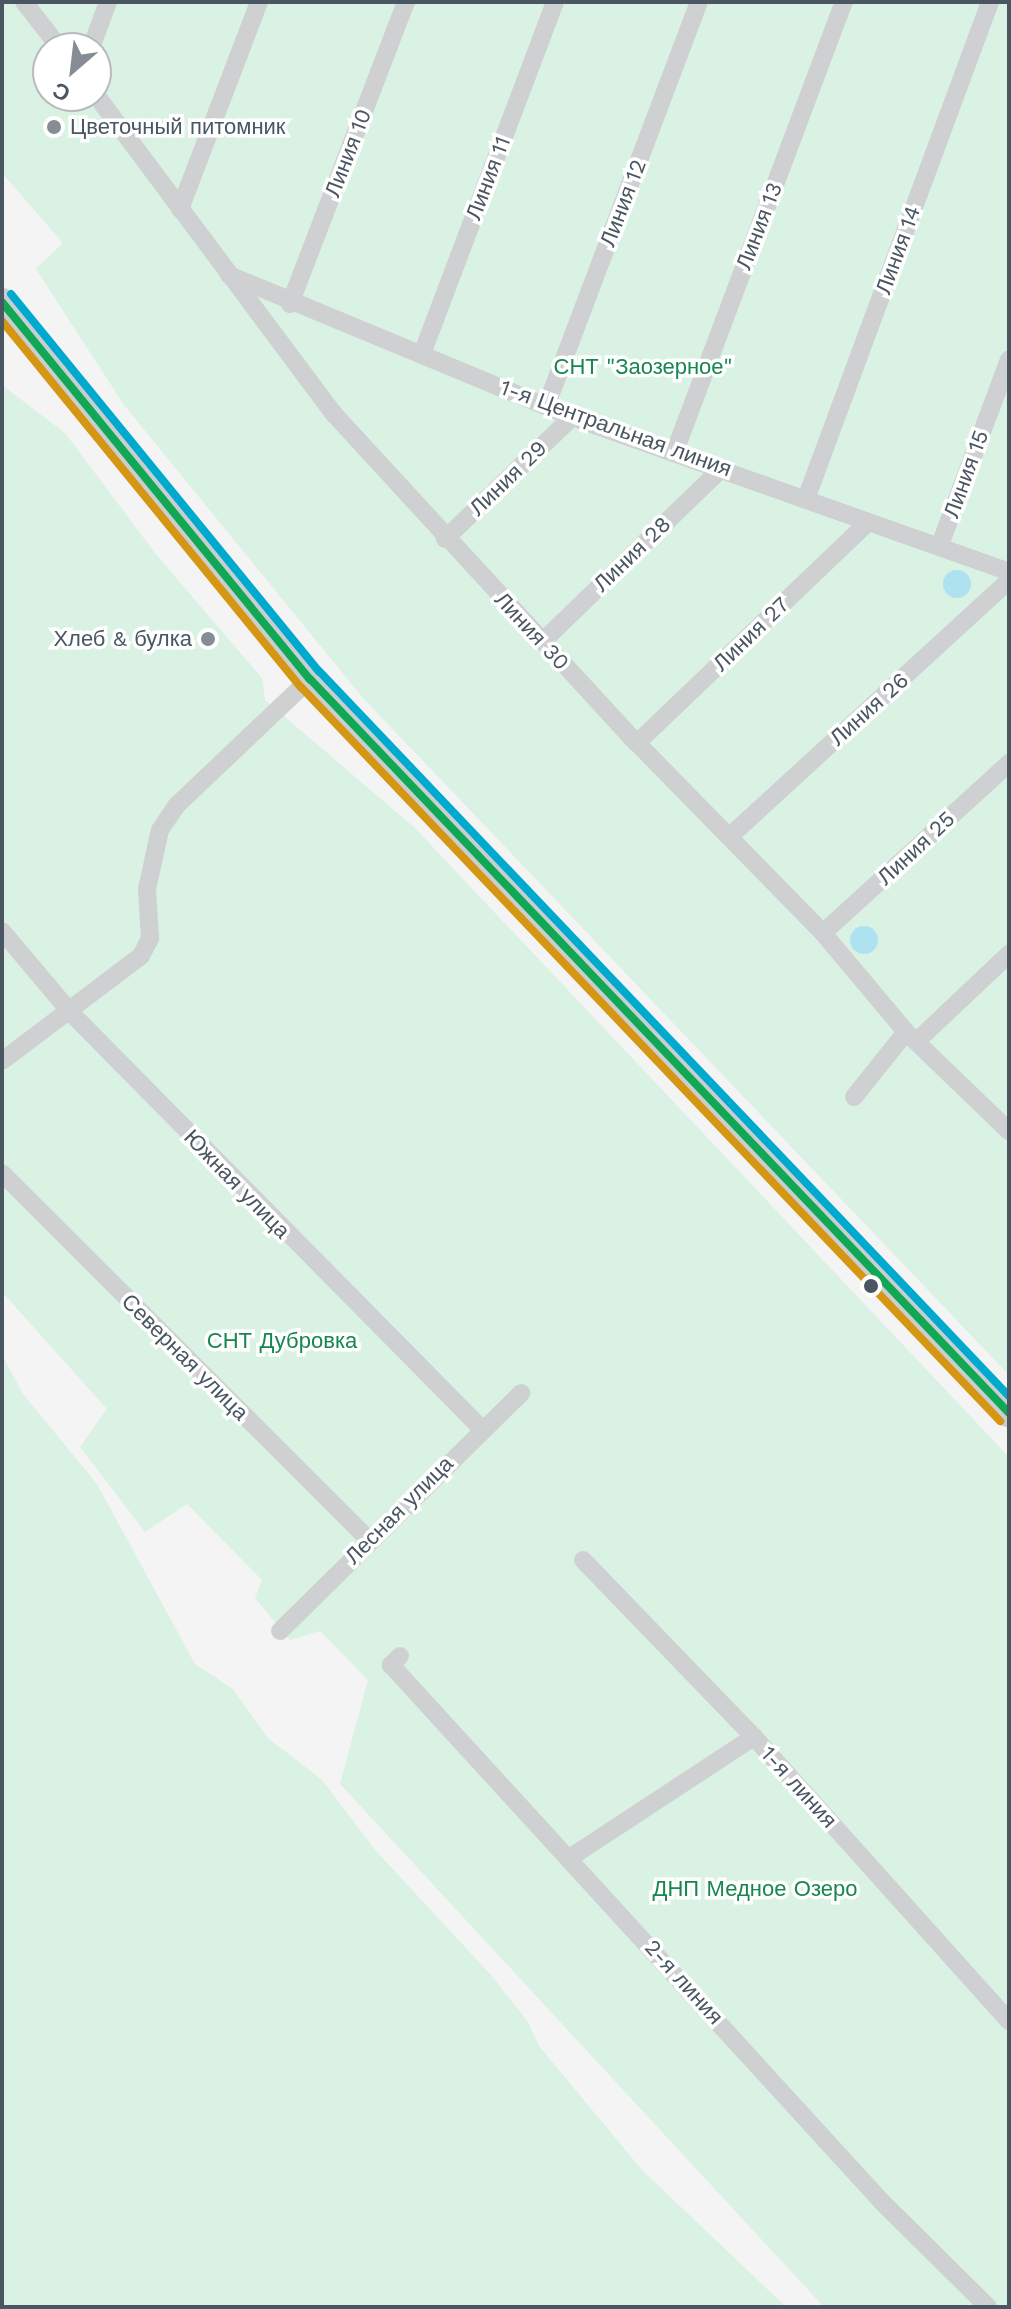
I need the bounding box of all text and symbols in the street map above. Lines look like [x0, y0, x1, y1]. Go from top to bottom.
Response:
north arrow [32, 32, 112, 112]
text: С [49, 77, 74, 107]
street label: Линия 10 [319, 105, 377, 201]
place label: Цветочный питомник [70, 114, 285, 140]
marker: Цветочный питомник [45, 118, 63, 136]
street label: Линия 11 [460, 132, 516, 224]
street label: Линия 12 [594, 155, 652, 251]
street label: Линия 13 [730, 178, 788, 274]
street label: Линия 14 [870, 202, 926, 298]
park label: СНТ "Заозерное" [554, 354, 732, 380]
street label: 1-я Центральная линия [497, 374, 735, 482]
street label: Линия 15 [938, 426, 994, 522]
street label: Линия 29 [464, 435, 552, 521]
street label: Линия 28 [588, 511, 676, 597]
street label: Линия 30 [489, 586, 575, 676]
street label: Линия 27 [708, 591, 794, 677]
place label: Хлеб & булка [53, 626, 192, 652]
marker: Хлеб & булка [199, 630, 217, 648]
street label: Линия 26 [824, 667, 914, 751]
street label: Линия 25 [872, 806, 960, 890]
street label: Южная улица [178, 1124, 296, 1244]
unlabelled marker [863, 1278, 879, 1294]
street label: Северная улица [116, 1288, 254, 1426]
park label: СНТ Дубровка [207, 1328, 357, 1354]
street label: Лесная улица [339, 1450, 459, 1570]
street label: 1-я линия [756, 1741, 842, 1833]
park label: ДНП Медное Озеро [652, 1876, 858, 1902]
street label: 2-я линия [639, 1934, 729, 2030]

